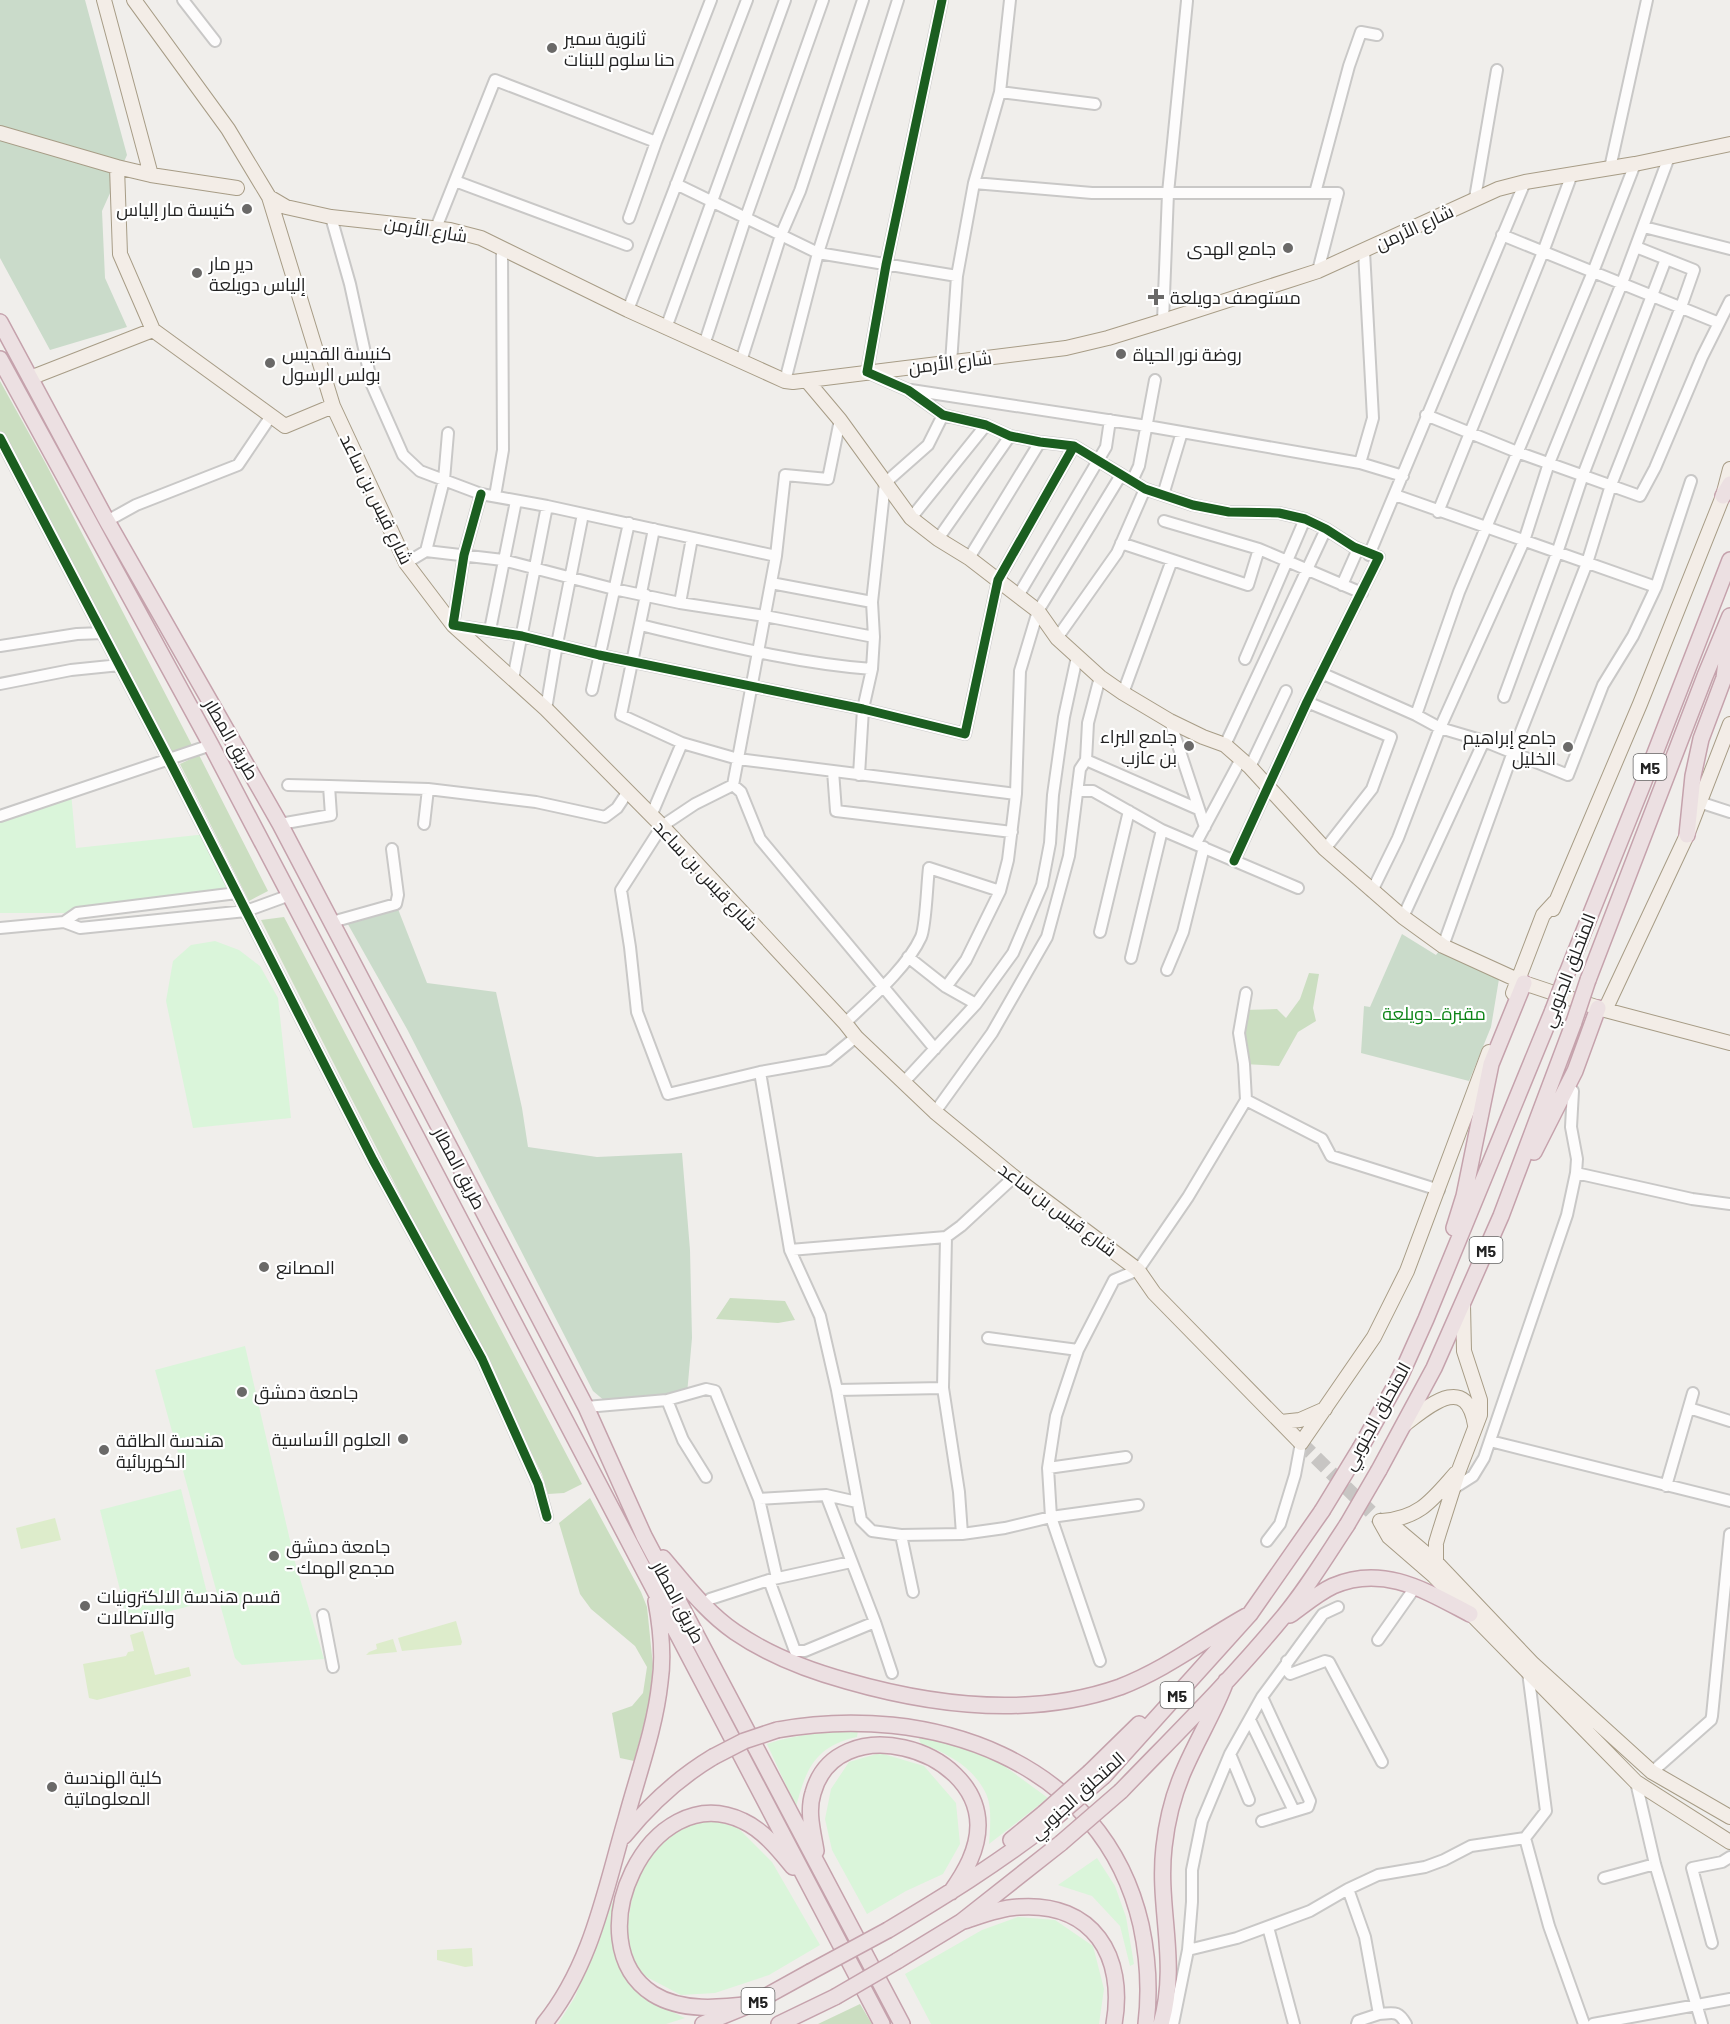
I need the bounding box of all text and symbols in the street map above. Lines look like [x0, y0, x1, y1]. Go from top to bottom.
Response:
place label: ثانوية سمير حنا سلوم للبنات [563, 27, 674, 72]
marker: ثانوية سمير حنا سلوم للبنات [545, 41, 559, 55]
place label: كنيسة مار إلياس [116, 198, 235, 221]
street label: شارع الأرمن [1371, 199, 1457, 256]
marker: كنيسة مار إلياس [240, 202, 254, 216]
street label: شارع الأرمن [383, 212, 469, 248]
place label: جامع الهدى [1187, 237, 1276, 261]
marker: جامع الهدى [1281, 241, 1295, 255]
place label: دير مار إلياس دويلعة [208, 252, 306, 296]
marker: دير مار إلياس دويلعة [190, 266, 204, 280]
place label: مستوصف دويلعة [1170, 286, 1301, 309]
marker: مستوصف دويلعة [1147, 288, 1165, 306]
place label: كنيسة القديس بولس الرسول [282, 342, 392, 386]
place label: روضة نور الحياة [1133, 343, 1242, 366]
street label: شارع الأرمن [907, 346, 993, 380]
marker: روضة نور الحياة [1114, 347, 1128, 361]
marker: كنيسة القديس بولس الرسول [263, 356, 277, 370]
street label: شارع قيس بن ساعد [334, 430, 418, 569]
street label: طريق المطار [198, 694, 264, 785]
place label: جامع البراء بن عازب [1100, 725, 1177, 769]
place label: جامع إبراهيم الخليل [1463, 726, 1556, 770]
marker: جامع البراء بن عازب [1182, 739, 1196, 753]
marker: جامع إبراهيم الخليل [1561, 740, 1575, 754]
road number: M5 [1634, 754, 1666, 780]
street label: شارع قيس بن ساعد [648, 815, 763, 936]
street label: المتحلق الجنوبي [1536, 910, 1604, 1032]
park label: مقبرة_دويلعة [1382, 1002, 1486, 1025]
street label: طريق المطار [427, 1122, 491, 1214]
street label: شارع قيس بن ساعد [993, 1157, 1121, 1262]
road number: M5 [1470, 1237, 1502, 1263]
place label: المصانع [276, 1256, 335, 1280]
marker: المصانع [257, 1260, 271, 1274]
street label: المتحلق الجنوبي [1337, 1358, 1418, 1476]
place label: جامعة دمشق [254, 1381, 358, 1405]
marker: جامعة دمشق [235, 1385, 249, 1399]
place label: العلوم الأساسية [272, 1428, 391, 1452]
place label: هندسة الطاقة الكهربائية [116, 1429, 224, 1473]
marker: العلوم الأساسية [396, 1432, 410, 1446]
marker: هندسة الطاقة الكهربائية [97, 1443, 111, 1457]
place label: جامعة دمشق - مجمع الهمك [286, 1535, 395, 1580]
marker: جامعة دمشق - مجمع الهمك [267, 1549, 281, 1563]
street label: طريق المطار [646, 1556, 710, 1648]
place label: قسم هندسة الالكترونيات والاتصالات [97, 1585, 280, 1629]
marker: قسم هندسة الالكترونيات والاتصالات [78, 1599, 92, 1613]
road number: M5 [1160, 1682, 1194, 1708]
street label: المتحلق الجنوبي [1025, 1747, 1132, 1846]
place label: كلية الهندسة المعلوماتية [64, 1766, 162, 1810]
marker: كلية الهندسة المعلوماتية [45, 1780, 59, 1794]
road number: M5 [742, 1988, 774, 2014]

